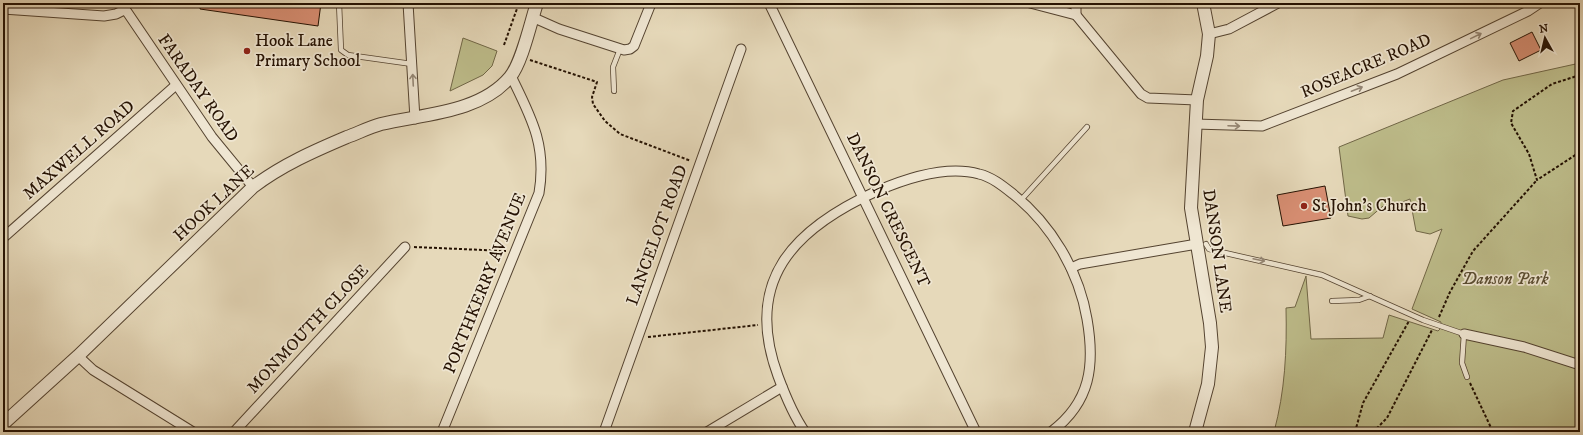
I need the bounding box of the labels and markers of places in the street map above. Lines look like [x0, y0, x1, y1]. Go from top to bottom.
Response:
place label: Hook Lane Primary School [255, 30, 360, 72]
marker: Hook Lane Primary School [242, 46, 252, 56]
place label: St John's Church [1312, 195, 1427, 217]
marker: St John's Church [1299, 201, 1309, 211]

